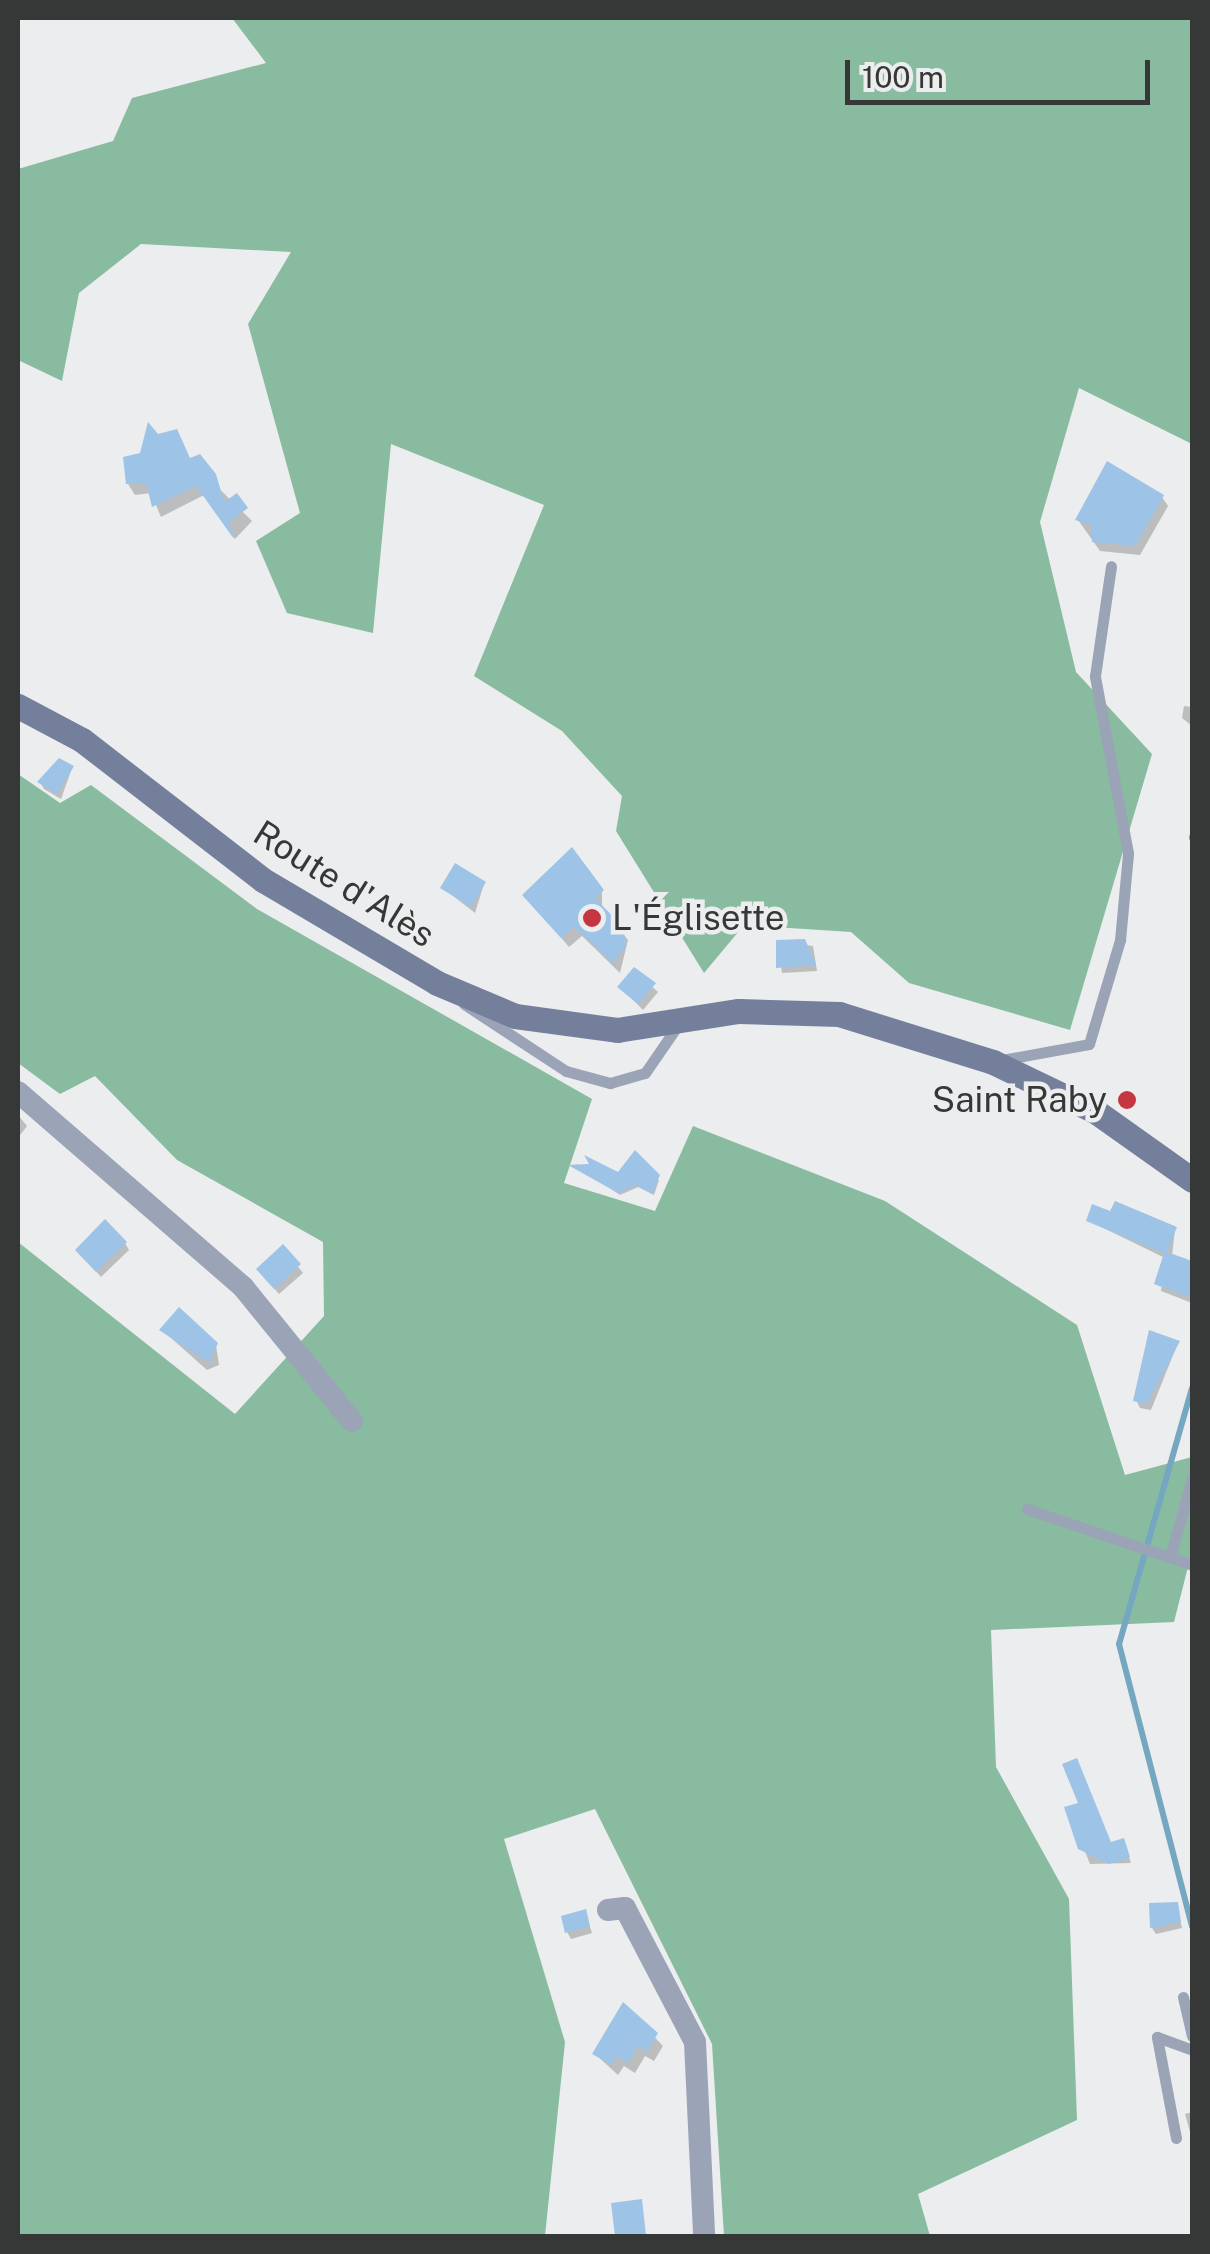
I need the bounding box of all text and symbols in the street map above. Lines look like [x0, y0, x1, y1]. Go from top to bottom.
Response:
scale bar [850, 40, 1155, 102]
text: 100 m [862, 59, 944, 95]
street label: Route d'Alès [246, 812, 442, 956]
place label: L'Églisette [612, 897, 785, 939]
marker: L'Églisette [581, 907, 603, 929]
place label: Saint Raby [932, 1079, 1107, 1121]
marker: Saint Raby [1116, 1089, 1138, 1111]

